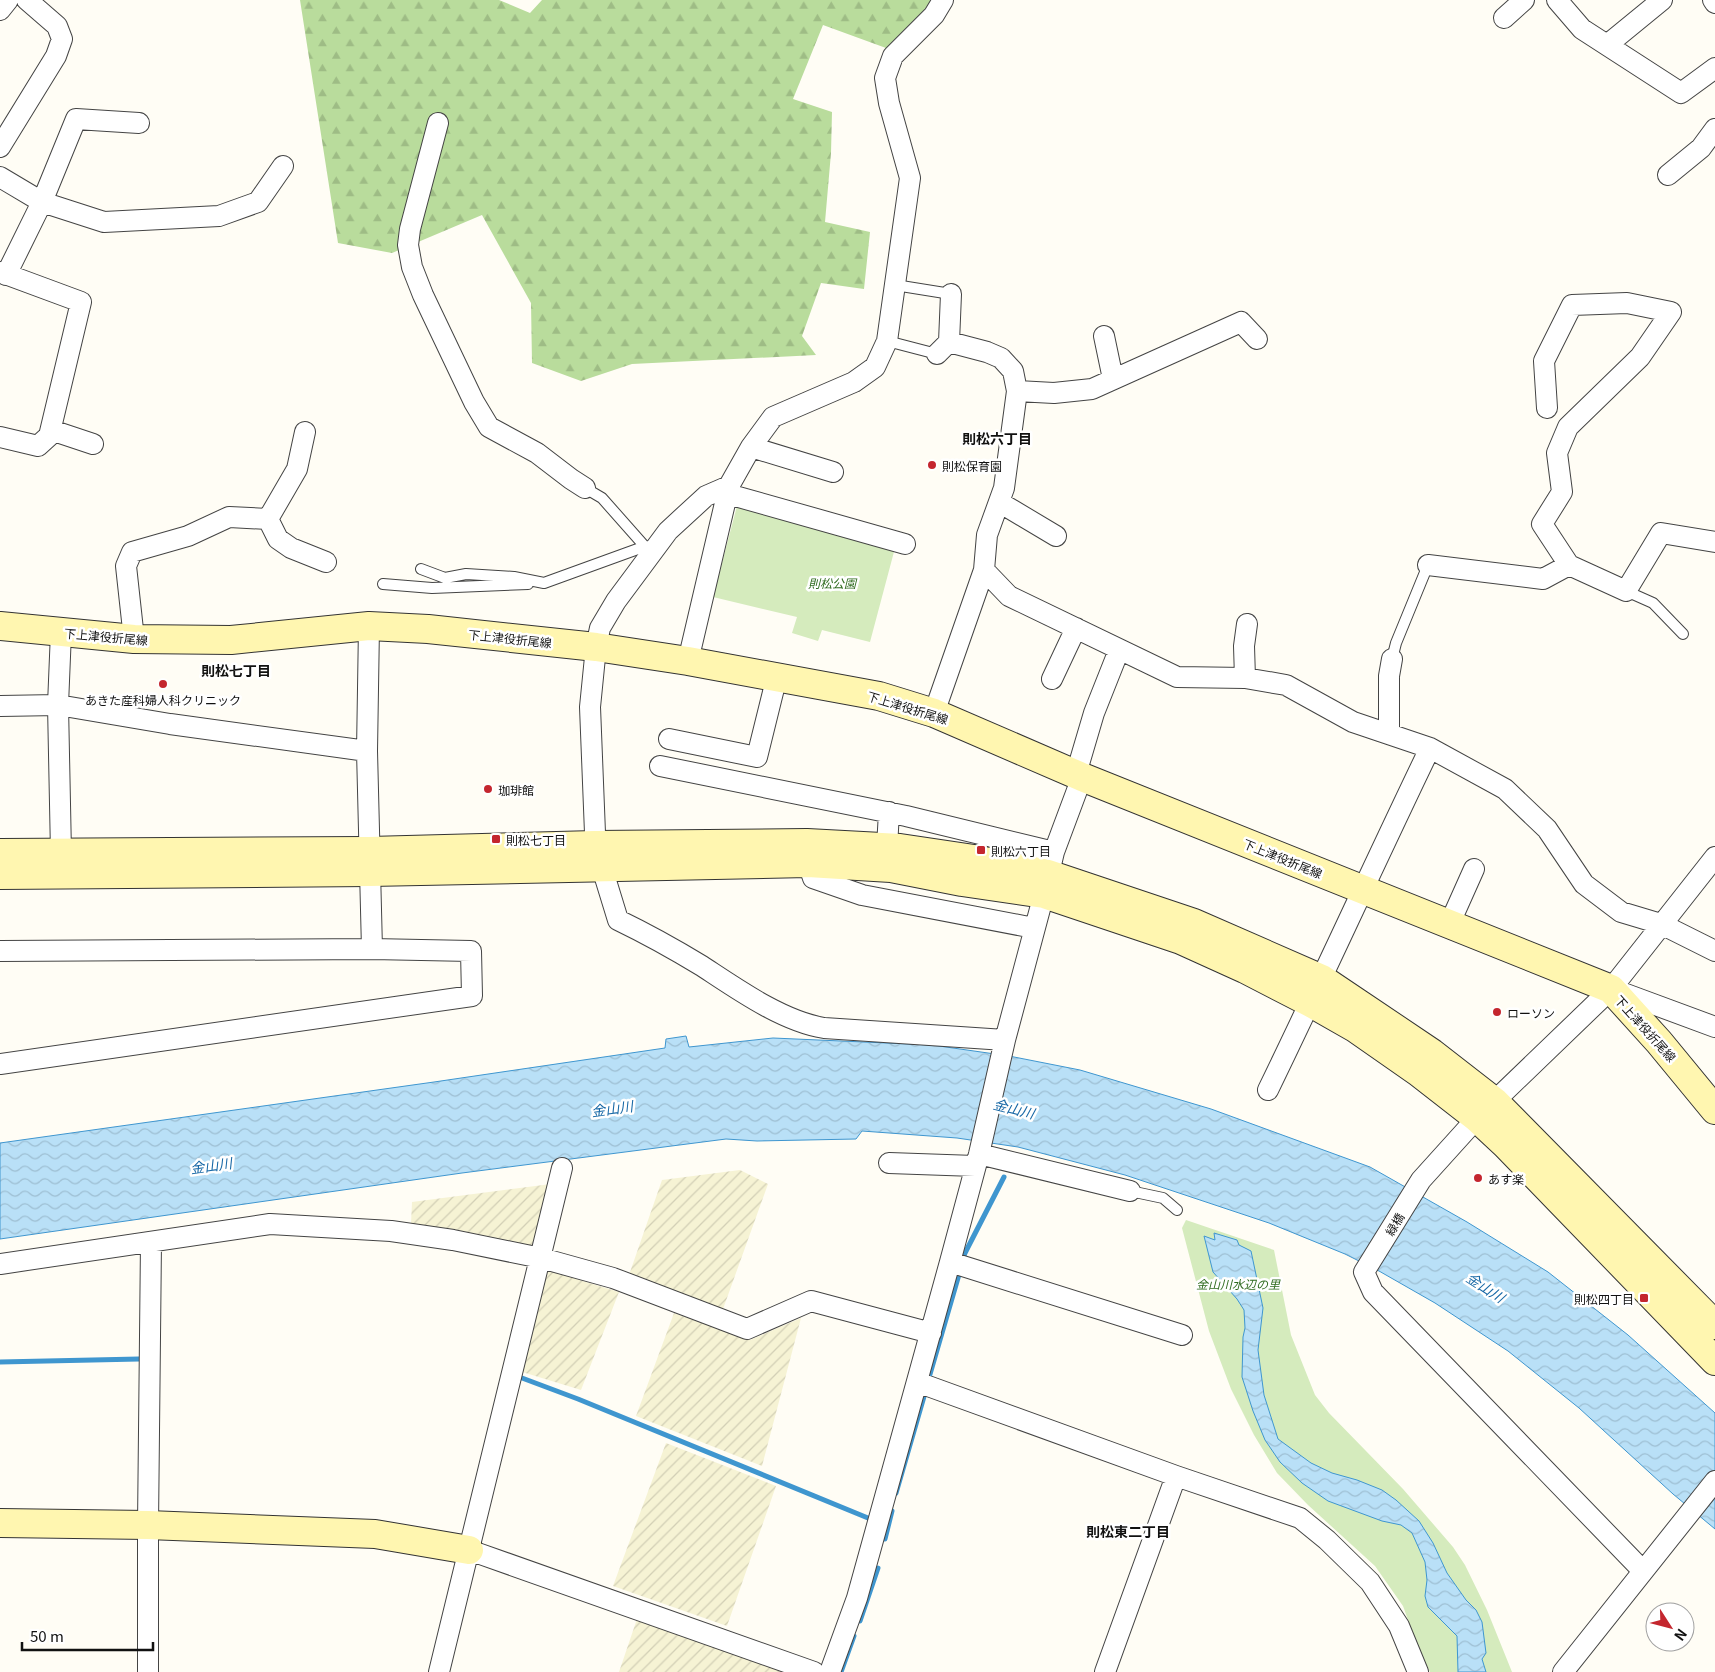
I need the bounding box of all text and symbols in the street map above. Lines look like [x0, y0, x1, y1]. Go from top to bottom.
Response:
district label: 則松六丁目 [962, 428, 1032, 448]
place label: 則松保育園 [942, 457, 1002, 474]
marker: 則松保育園 [926, 459, 938, 471]
park label: 則松公園 [808, 574, 858, 591]
street label: 下上津役折尾線 [63, 624, 149, 648]
street label: 下上津役折尾線 [467, 625, 553, 651]
district label: 則松七丁目 [201, 660, 271, 680]
marker: あきた産科婦人科クリニック [157, 678, 169, 690]
street label: 下上津役折尾線 [865, 687, 951, 727]
place label: あきた産科婦人科クリニック [85, 691, 241, 708]
place label: 珈琲館 [498, 781, 534, 798]
marker: 珈琲館 [482, 783, 494, 795]
place label: 則松七丁目 [506, 831, 566, 848]
marker: 則松七丁目 [490, 833, 502, 845]
street label: 下上津役折尾線 [1241, 834, 1325, 882]
place label: 則松六丁目 [991, 842, 1051, 859]
marker: 則松六丁目 [975, 844, 987, 856]
street label: 下上津役折尾線 [1612, 991, 1680, 1065]
place label: ローソン [1507, 1004, 1555, 1021]
marker: ローソン [1491, 1006, 1503, 1018]
water label: 金山川 [991, 1093, 1039, 1123]
water label: 金山川 [590, 1095, 636, 1121]
water label: 金山川 [189, 1152, 235, 1178]
place label: あす楽 [1488, 1170, 1524, 1187]
marker: あす楽 [1472, 1172, 1484, 1184]
street label: 緑橋 [1381, 1209, 1407, 1239]
water label: 金山川 [1463, 1267, 1511, 1308]
park label: 金山川水辺の里 [1196, 1275, 1281, 1292]
place label: 則松四丁目 [1574, 1290, 1634, 1307]
marker: 則松四丁目 [1638, 1292, 1650, 1304]
district label: 則松東二丁目 [1086, 1521, 1170, 1541]
north arrow [1645, 1602, 1695, 1652]
scale bar [22, 1620, 154, 1652]
text: 50 m [30, 1625, 64, 1646]
text: N [1670, 1625, 1693, 1645]

